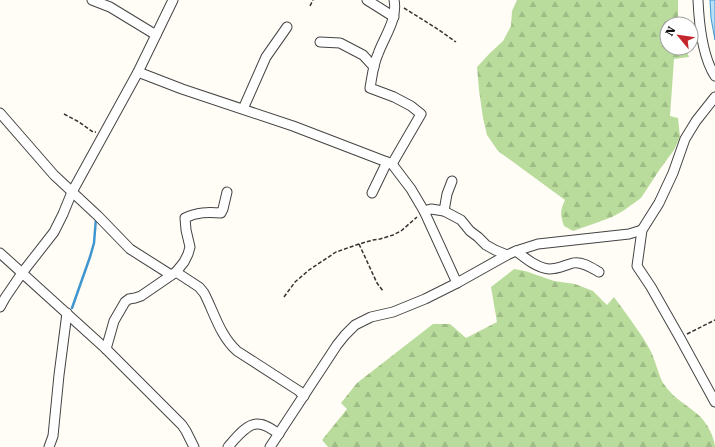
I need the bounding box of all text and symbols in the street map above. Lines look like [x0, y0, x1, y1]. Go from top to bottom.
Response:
north arrow [659, 16, 699, 56]
text: N [663, 24, 679, 38]

